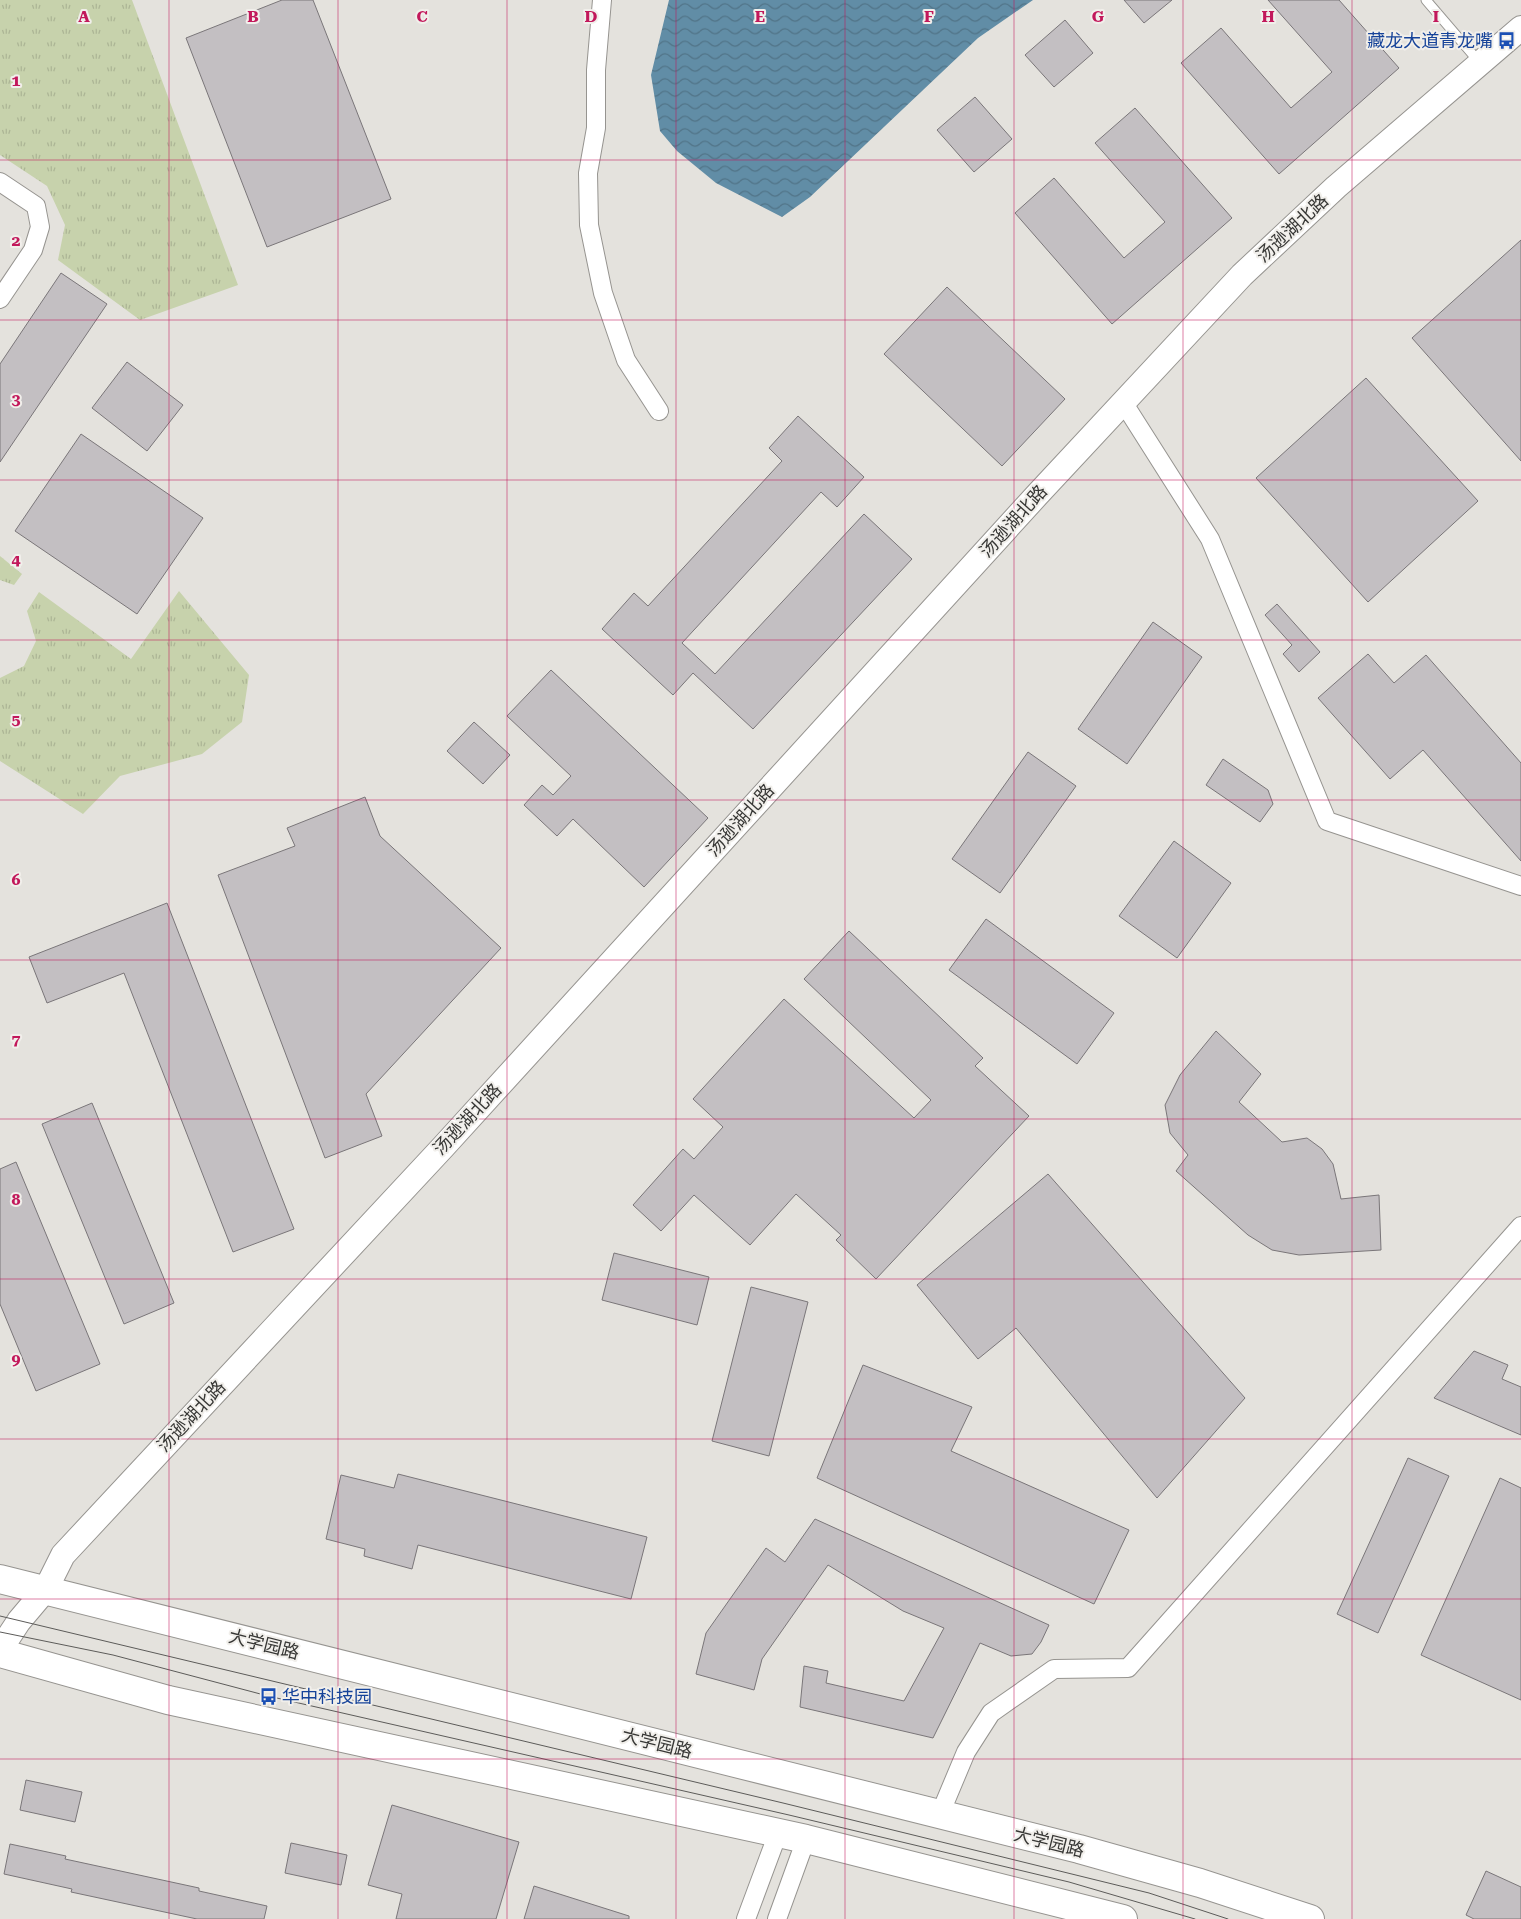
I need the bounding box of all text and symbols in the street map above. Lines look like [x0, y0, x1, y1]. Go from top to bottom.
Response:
text: A [78, 7, 90, 26]
text: B [247, 7, 259, 26]
text: C [416, 7, 428, 26]
text: D [585, 7, 598, 26]
text: E [755, 7, 765, 26]
text: F [924, 7, 934, 26]
text: G [1092, 7, 1105, 26]
text: H [1261, 7, 1275, 26]
text: I [1433, 7, 1439, 26]
place label: 藏龙大道青龙嘴 [1367, 30, 1493, 51]
bus stop icon: 藏龙大道青龙嘴 [1497, 30, 1517, 50]
text: 1 [12, 71, 21, 90]
street label: 汤逊湖北路 [1252, 190, 1332, 266]
text: 2 [12, 231, 21, 250]
text: 3 [12, 390, 21, 409]
street label: 汤逊湖北路 [975, 481, 1051, 561]
text: 4 [12, 550, 21, 569]
text: 5 [12, 710, 21, 729]
street label: 汤逊湖北路 [702, 780, 778, 860]
text: 6 [12, 870, 21, 889]
text: 7 [12, 1030, 21, 1049]
street label: 汤逊湖北路 [429, 1079, 505, 1159]
text: 8 [12, 1190, 21, 1209]
text: 9 [12, 1350, 21, 1369]
street label: 汤逊湖北路 [153, 1376, 229, 1456]
street label: 大学园路 [227, 1625, 301, 1663]
bus stop icon: 华中科技园 [258, 1686, 278, 1706]
place label: 华中科技园 [282, 1686, 372, 1707]
street label: 大学园路 [620, 1724, 694, 1762]
street label: 大学园路 [1012, 1823, 1086, 1861]

